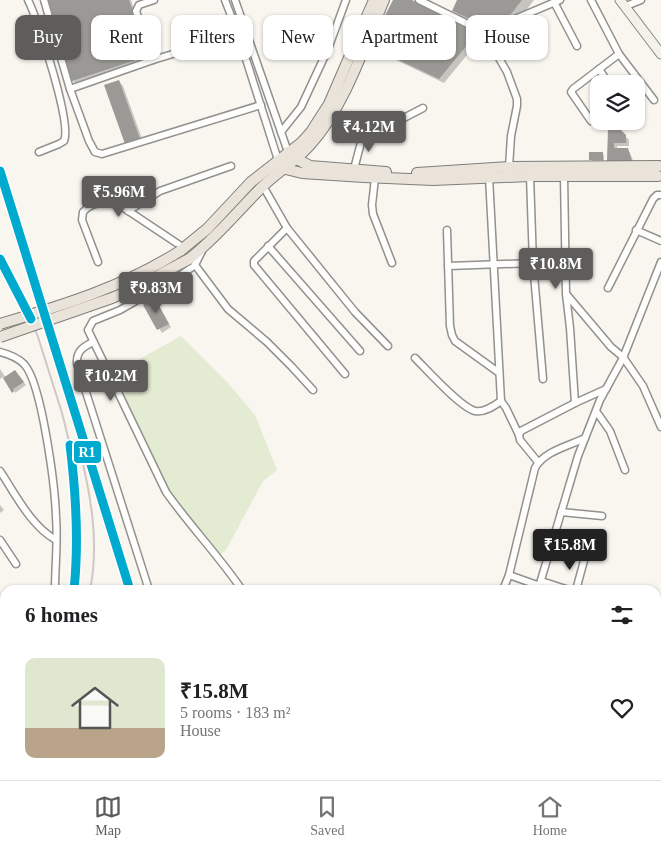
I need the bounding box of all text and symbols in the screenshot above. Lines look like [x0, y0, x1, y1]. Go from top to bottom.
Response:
chip: Buy [15, 15, 81, 60]
chip: Rent [91, 15, 161, 60]
chip: Filters [171, 15, 253, 60]
chip: New [263, 15, 333, 60]
chip: Apartment [343, 15, 456, 60]
chip: House [466, 15, 548, 60]
map controls [590, 75, 645, 130]
button: layers [590, 75, 645, 130]
pin: ₹4.12M [328, 110, 410, 153]
text: ₹4.12M [343, 118, 395, 135]
pin: ₹5.96M [78, 176, 160, 218]
text: ₹5.96M [93, 183, 145, 200]
pin: ₹10.8M [515, 248, 597, 290]
text: ₹10.8M [530, 255, 582, 272]
pin: ₹9.83M [115, 272, 197, 314]
text: ₹9.83M [130, 279, 182, 296]
pin: ₹10.2M [70, 360, 152, 402]
text: ₹10.2M [85, 367, 137, 384]
line badge: R1 [73, 440, 102, 464]
text: R1 [78, 445, 96, 460]
pin: ₹15.8M [529, 528, 611, 571]
text: ₹15.8M [544, 536, 596, 553]
icon: filters [608, 601, 636, 629]
text: 6 homes [25, 603, 98, 627]
icon: home [65, 678, 125, 738]
text: ₹15.8M [180, 679, 249, 703]
icon: heart [608, 694, 636, 722]
text: 5 rooms · 183 m² [180, 704, 291, 721]
text: House [180, 722, 221, 739]
tab: Map [94, 793, 122, 839]
tab: Saved [310, 793, 345, 839]
tab: Home [533, 793, 567, 839]

